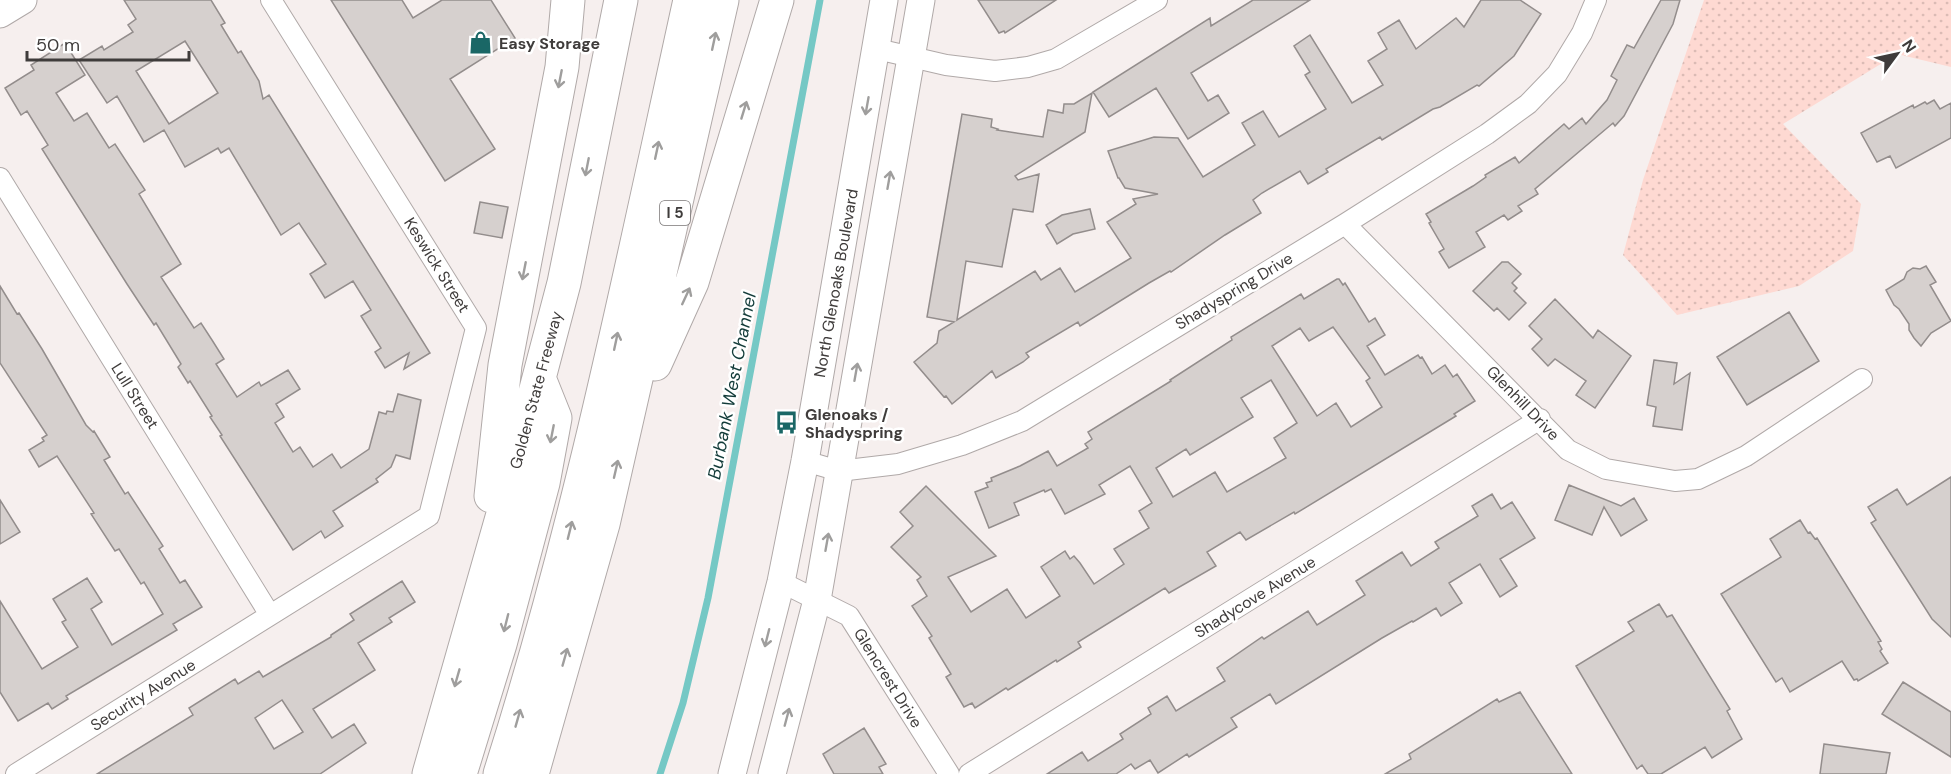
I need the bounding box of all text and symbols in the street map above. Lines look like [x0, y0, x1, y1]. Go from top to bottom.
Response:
scale bar [27, 24, 189, 62]
north arrow [1867, 24, 1927, 84]
shop icon: Easy Storage [468, 30, 494, 56]
one-way arrow [709, 31, 720, 51]
text: 50 m [36, 33, 80, 57]
place label: Easy Storage [499, 33, 600, 54]
text: N [1897, 35, 1921, 57]
one-way arrow [554, 69, 565, 88]
one-way arrow [861, 96, 872, 116]
one-way arrow [739, 101, 750, 120]
one-way arrow [652, 141, 663, 160]
one-way arrow [581, 157, 592, 176]
one-way arrow [884, 171, 895, 190]
street label: North Glenoaks Boulevard [809, 187, 863, 379]
road number: I 5 [660, 201, 690, 225]
street label: Keswick Street [399, 213, 475, 317]
street label: Shadyspring Drive [1171, 248, 1297, 334]
one-way arrow [518, 260, 529, 280]
one-way arrow [681, 287, 692, 305]
water label: Burbank West Channel [702, 290, 762, 481]
street label: Golden State Freeway [505, 309, 567, 471]
one-way arrow [610, 331, 622, 350]
street label: Lull Street [106, 359, 164, 433]
street label: Glenhill Drive [1482, 361, 1564, 445]
one-way arrow [851, 363, 862, 383]
place label: Glenoaks / Shadyspring [805, 404, 903, 443]
bus stop icon: Glenoaks / Shadyspring [774, 410, 800, 436]
one-way arrow [546, 423, 557, 443]
one-way arrow [611, 460, 623, 479]
one-way arrow [565, 521, 576, 540]
one-way arrow [822, 533, 833, 553]
street label: Shadycove Avenue [1190, 551, 1320, 643]
one-way arrow [499, 613, 511, 632]
street label: Glencrest Drive [849, 624, 927, 732]
one-way arrow [761, 629, 773, 648]
one-way arrow [560, 648, 572, 667]
street label: Security Avenue [86, 654, 200, 736]
one-way arrow [451, 668, 462, 687]
one-way arrow [782, 708, 793, 727]
one-way arrow [513, 709, 524, 728]

